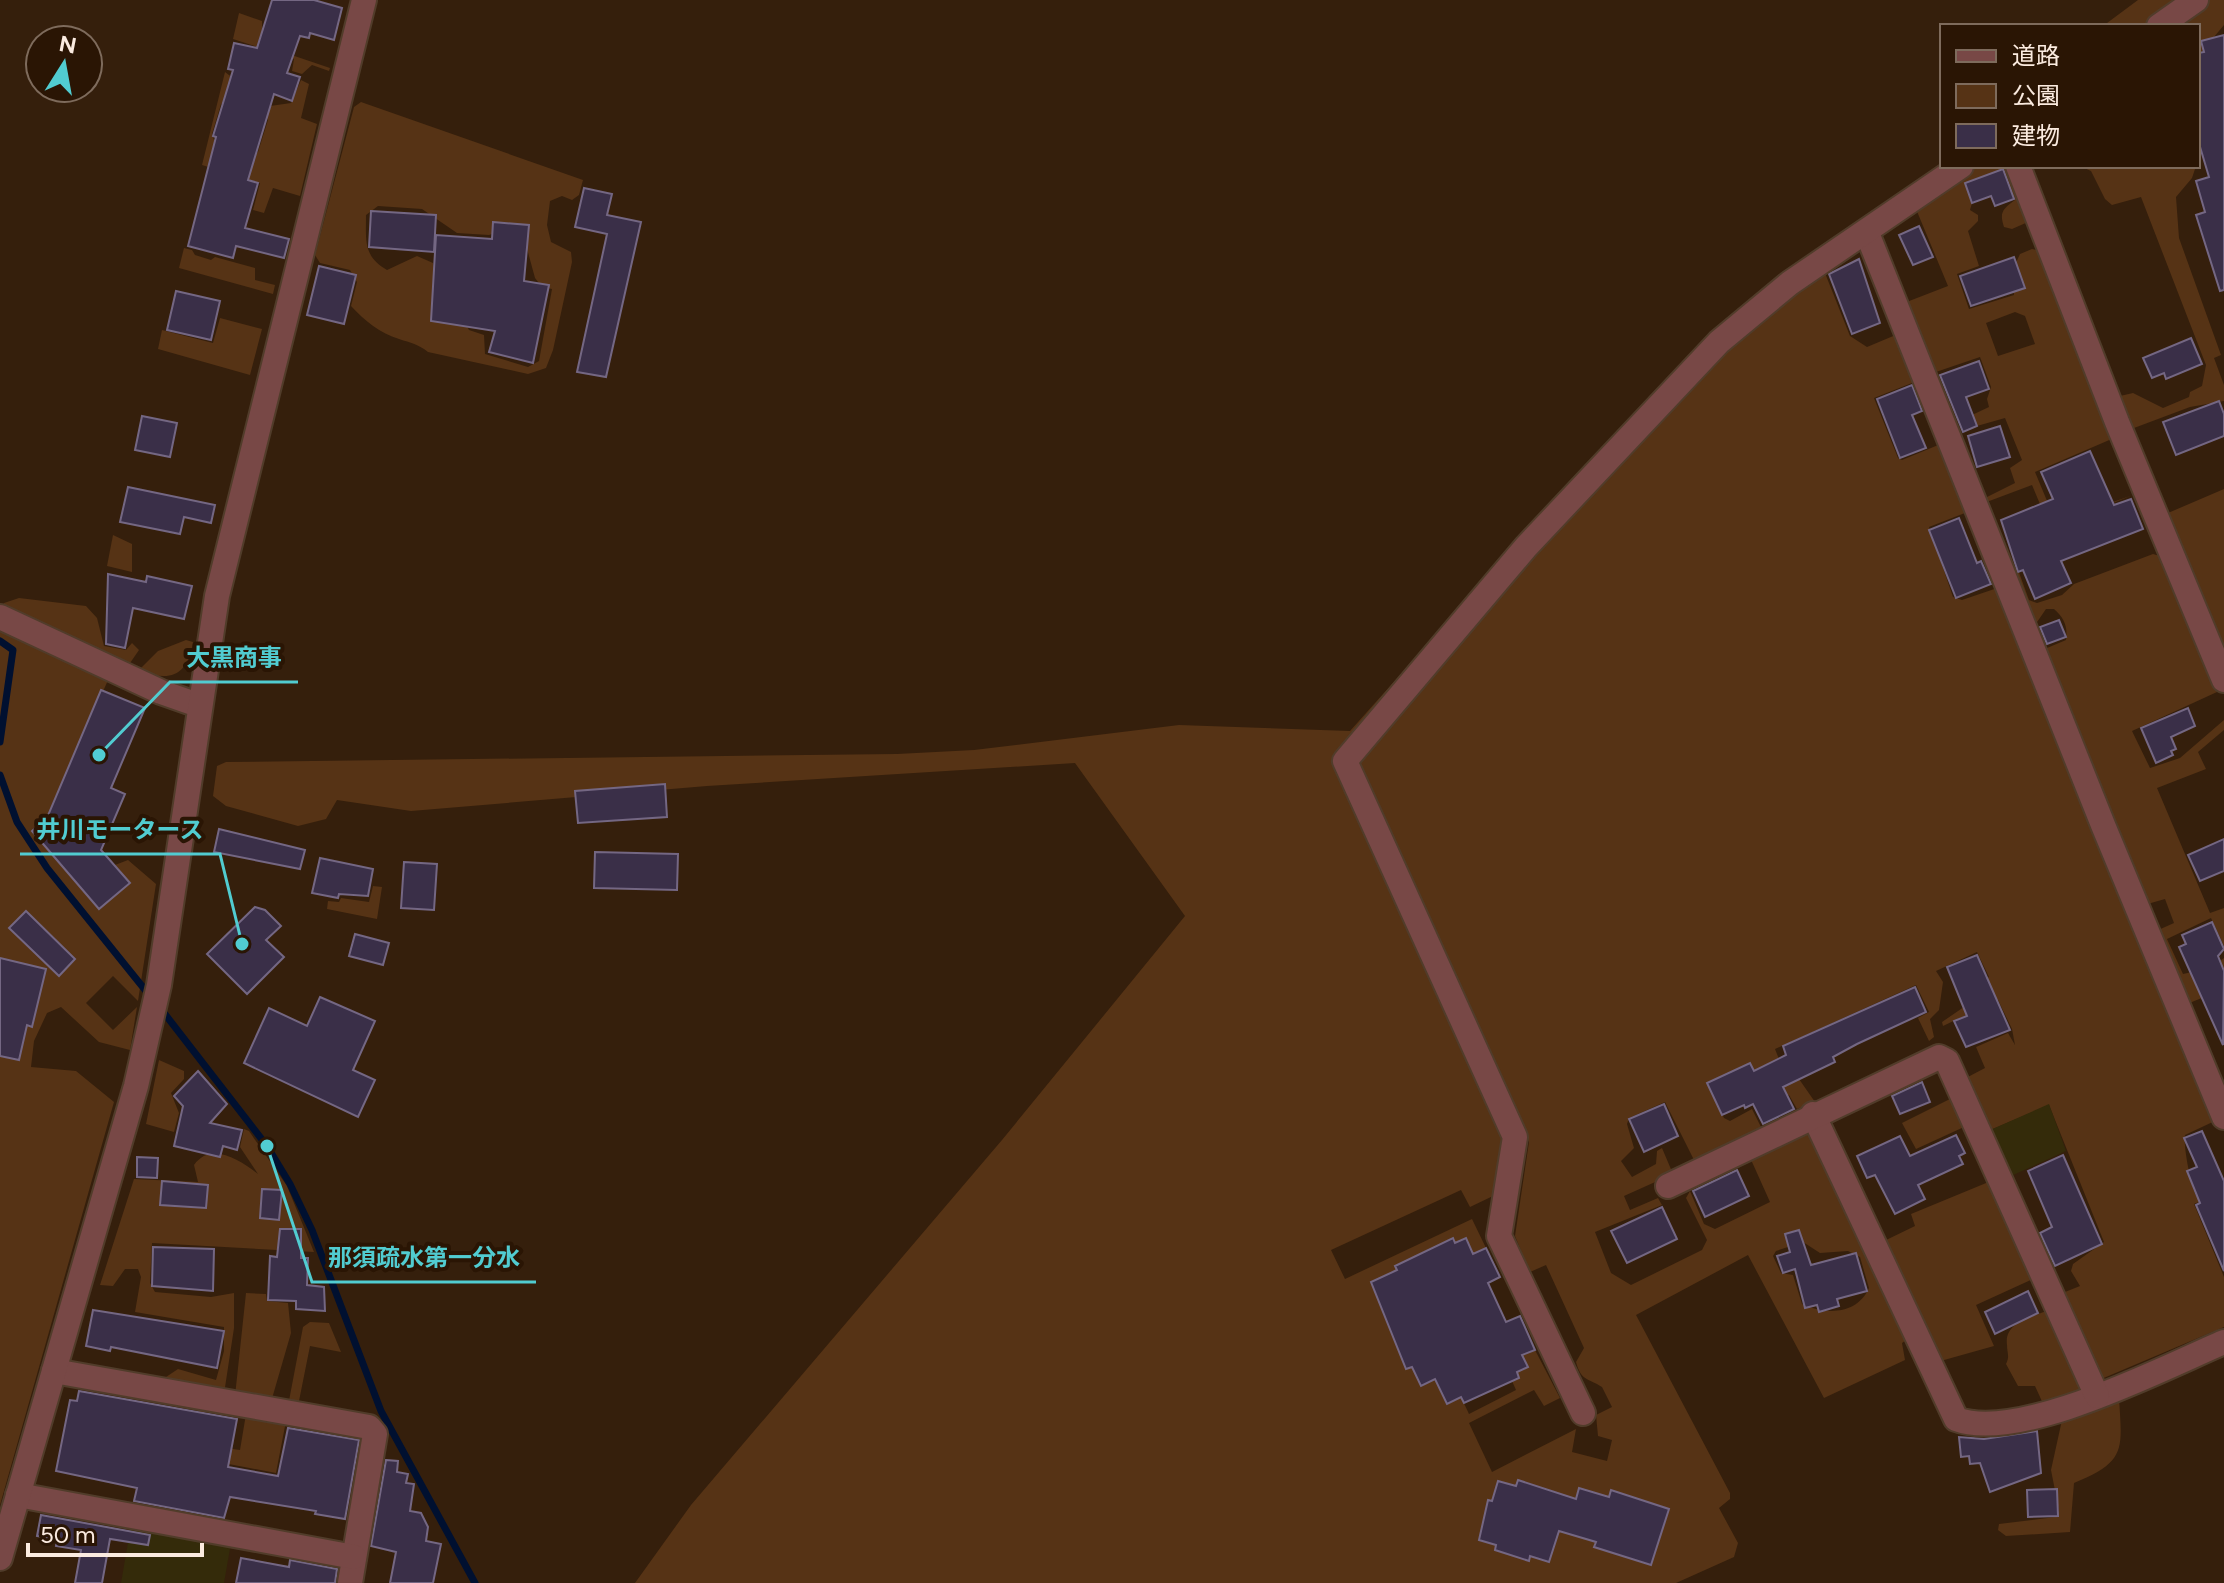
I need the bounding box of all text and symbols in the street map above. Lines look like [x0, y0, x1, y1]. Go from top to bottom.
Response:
north arrow [24, 24, 104, 104]
legend [1940, 24, 2200, 168]
text: N [57, 30, 79, 60]
text: 道路 [2012, 41, 2060, 70]
text: 公園 [2012, 81, 2060, 110]
text: 建物 [2012, 121, 2060, 150]
callout: 大黒商事 [170, 634, 298, 682]
text: 大黒商事 [186, 643, 282, 672]
callout: 井川モータース [20, 806, 220, 854]
text: 井川モータース [37, 815, 203, 844]
callout: 那須疏水第一分水 [312, 1234, 536, 1282]
text: 那須疏水第一分水 [328, 1243, 520, 1272]
scale bar [28, 1507, 202, 1557]
text: 50 m [40, 1520, 96, 1549]

